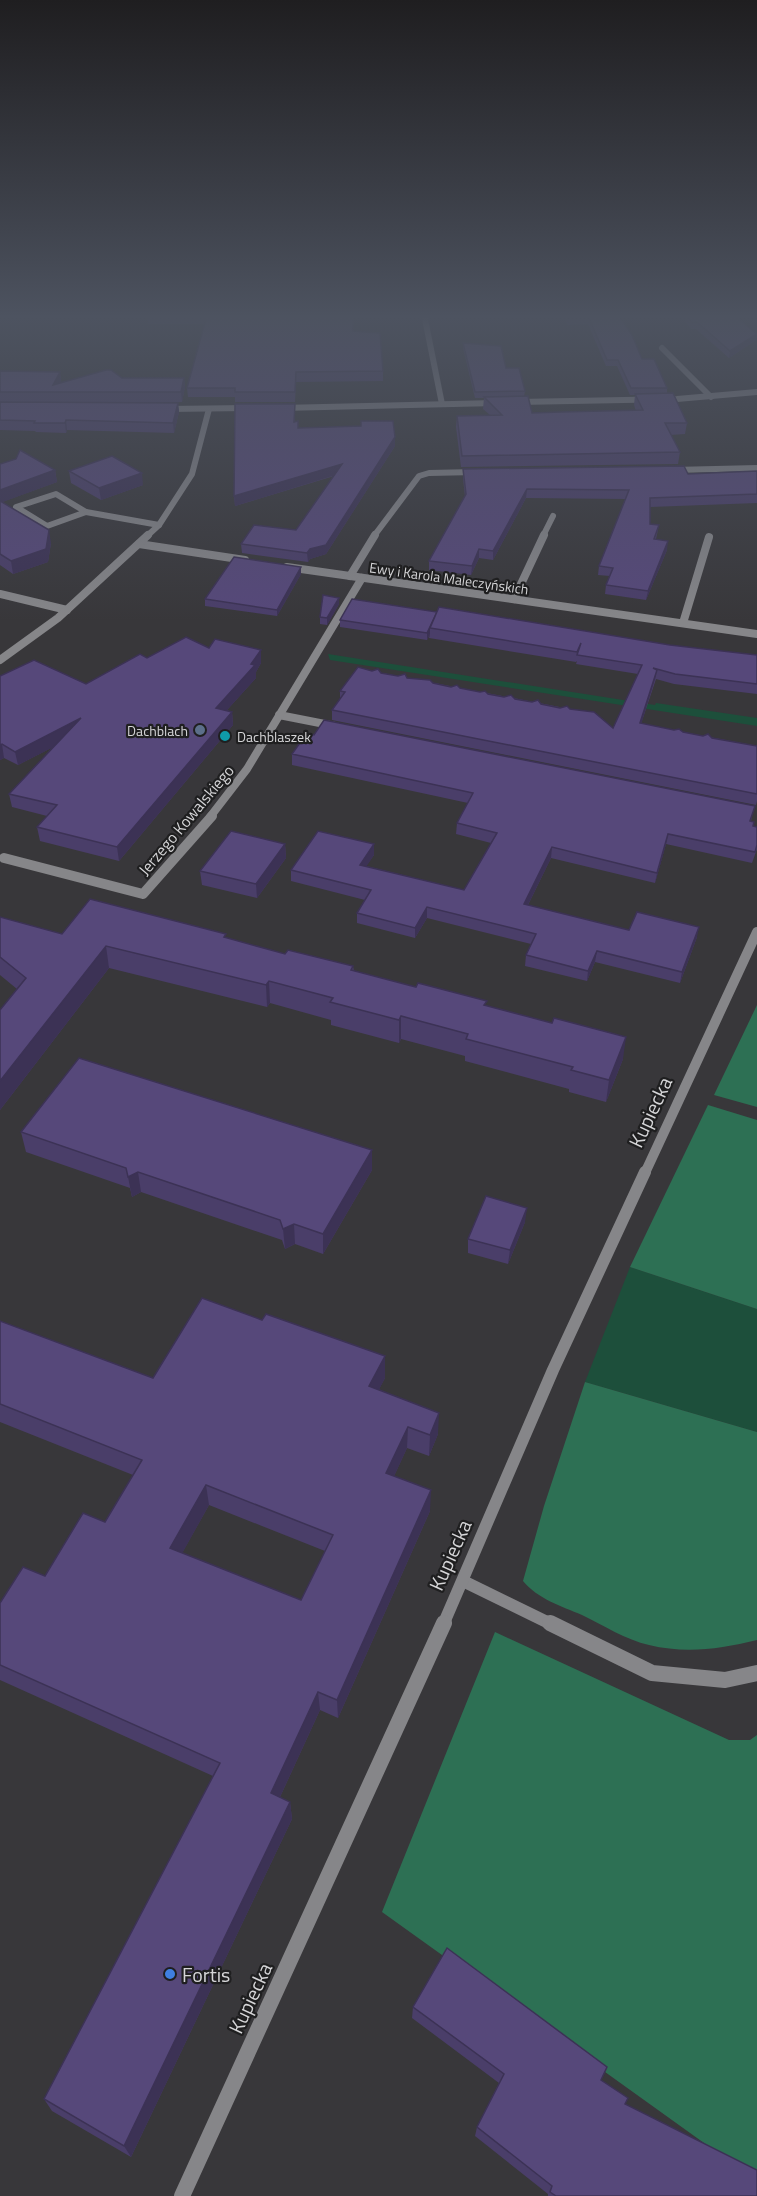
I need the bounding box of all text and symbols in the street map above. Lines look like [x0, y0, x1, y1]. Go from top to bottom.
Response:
street label: Ewy i Karola Maleczyńskich [368, 556, 530, 600]
place label: Dachblach [127, 720, 188, 741]
marker: Dachblach [193, 723, 207, 737]
place label: Dachblaszek [237, 726, 311, 747]
marker: Dachblaszek [218, 729, 232, 743]
street label: Jerzego Kowalskiego [132, 759, 240, 881]
street label: Kupiecka [620, 1071, 680, 1153]
street label: Kupiecka [421, 1514, 479, 1596]
street label: Kupiecka [220, 1957, 280, 2039]
place label: Fortis [182, 1959, 230, 1990]
marker: Fortis [163, 1967, 177, 1981]

